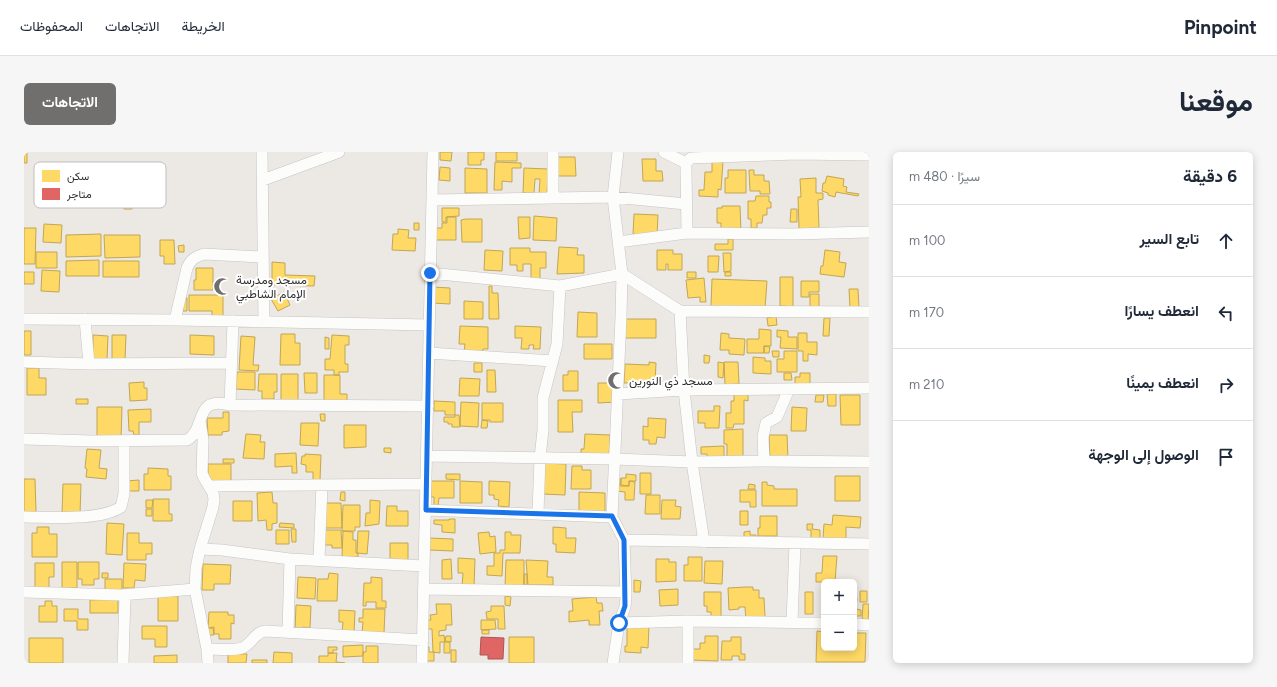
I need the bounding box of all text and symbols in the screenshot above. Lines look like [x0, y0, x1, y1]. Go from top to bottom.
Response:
text: Pinpoint [1184, 16, 1257, 39]
text: المحفوظات [20, 18, 83, 35]
text: الاتجاهات [105, 18, 159, 35]
text: الخريطة [181, 18, 225, 35]
button: الاتجاهات [24, 83, 116, 125]
text: موقعنا [1179, 84, 1253, 118]
legend [34, 162, 166, 208]
text: 6 دقيقة [1183, 166, 1237, 186]
text: سيرًا · 480 m [909, 169, 980, 184]
text: سكن [67, 170, 90, 183]
text: متاجر [66, 188, 92, 201]
text: تابع السير [1139, 230, 1199, 248]
icon: ahead [1215, 230, 1237, 252]
text: 100 m [909, 233, 945, 248]
route end [421, 264, 439, 282]
place label: مسجد ومدرسة الإمام الشاطبي [236, 273, 307, 304]
mosque icon: مسجد ومدرسة الإمام الشاطبي [213, 277, 233, 297]
text: انعطف يسارًا [1124, 302, 1199, 320]
icon: left [1215, 302, 1237, 324]
text: 170 m [909, 305, 944, 320]
mosque icon: مسجد ذي النورين [606, 371, 626, 391]
place label: مسجد ذي النورين [629, 374, 713, 391]
text: انعطف يمينًا [1126, 374, 1199, 392]
icon: right [1215, 374, 1237, 396]
text: 210 m [909, 377, 944, 392]
text: الوصول إلى الوجهة [1088, 446, 1199, 464]
icon: arrive [1215, 446, 1237, 468]
map controls [821, 579, 857, 651]
button: + [821, 579, 857, 615]
route start [610, 614, 628, 632]
button: − [821, 615, 857, 651]

